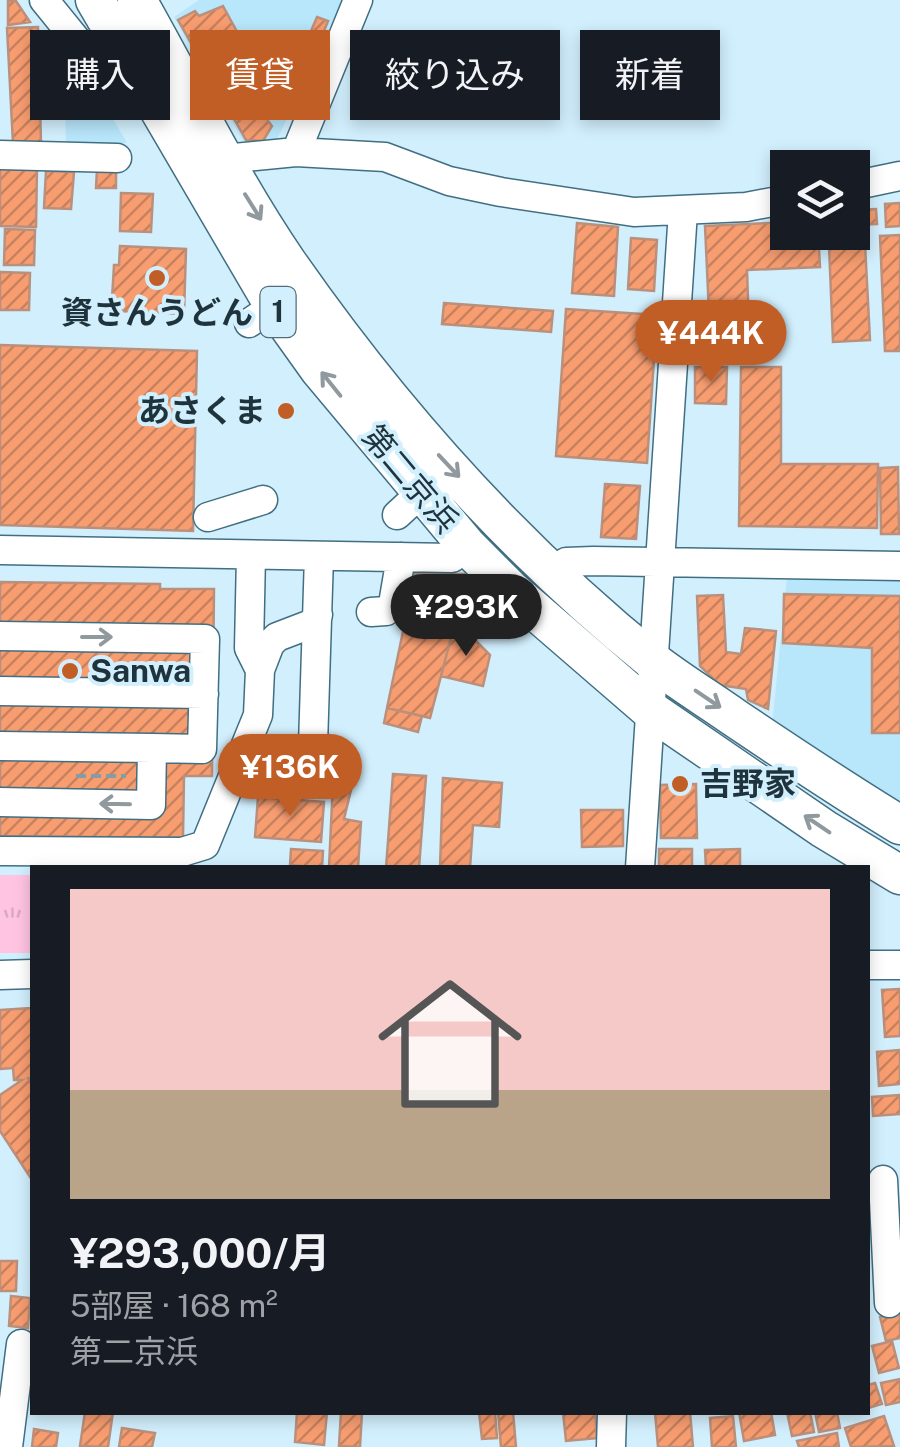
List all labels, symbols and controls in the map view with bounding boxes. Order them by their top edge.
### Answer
chip: 購入 [30,30,170,120]
chip: 賃貸 [190,30,330,120]
chip: 絞り込み [350,30,560,120]
chip: 新着 [580,30,720,120]
map controls [770,150,870,250]
button: layers [770,150,870,250]
one-way arrow [243,192,263,221]
marker: 資さんうどん [146,267,168,289]
road number: 1 [260,287,296,337]
place label: 資さんうどん [61,294,253,331]
pin: ¥444K [641,300,781,385]
text: ¥444K [657,314,765,351]
one-way arrow [320,371,342,397]
place label: あさくま [138,392,266,429]
marker: あさくま [275,400,297,422]
street label: 第二京浜 [355,418,466,540]
one-way arrow [437,453,460,478]
pin: ¥293K [396,574,536,659]
text: ¥293K [413,588,519,625]
one-way arrow [80,628,113,646]
place label: Sanwa [90,652,191,689]
marker: Sanwa [59,660,81,682]
one-way arrow [694,688,722,709]
pin: ¥136K [220,734,360,819]
text: ¥136K [240,748,340,785]
place label: 吉野家 [700,765,796,802]
marker: 吉野家 [669,773,691,795]
one-way arrow [100,795,132,814]
one-way arrow [804,814,832,835]
icon: home [360,954,540,1134]
text: ¥293,000/月 [70,1228,330,1277]
text: 5部屋 · 168 m² [70,1287,278,1324]
text: 第二京浜 [70,1333,198,1370]

